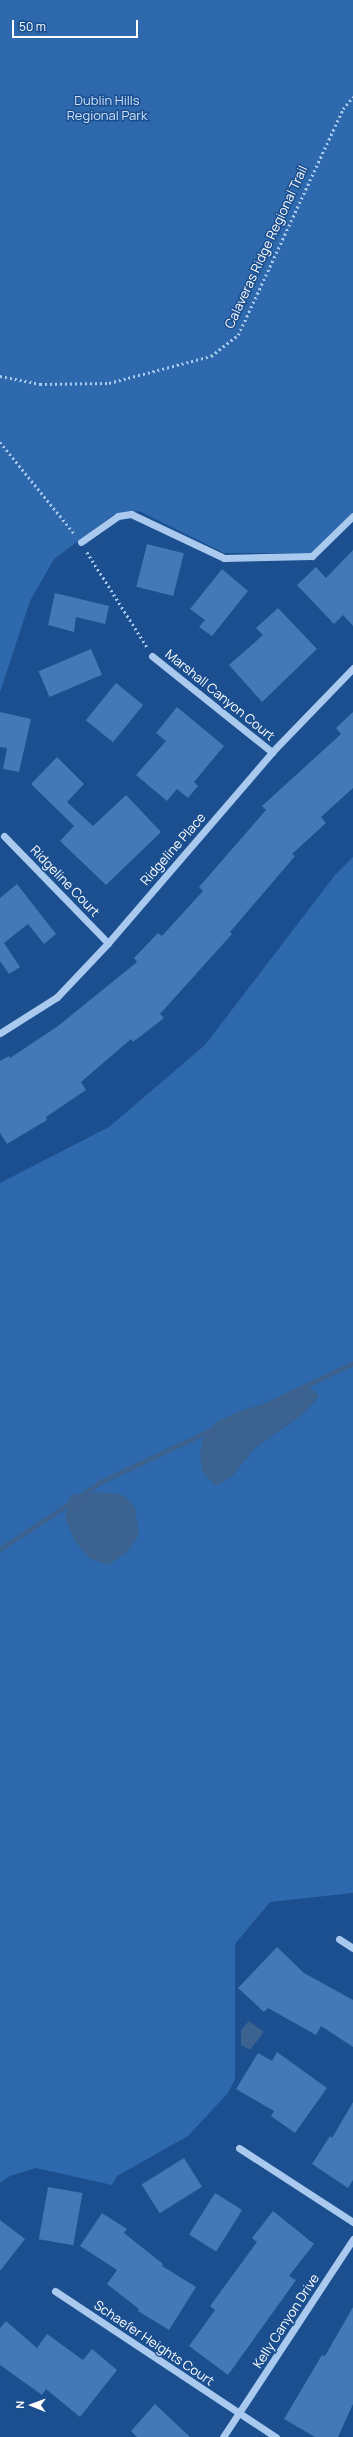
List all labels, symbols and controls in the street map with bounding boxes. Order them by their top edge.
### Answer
scale bar [14,12,140,38]
text: 50 m [19,18,46,35]
park label: Dublin Hills Regional Park [67,93,147,124]
street label: Calaveras Ridge Regional Trail [221,163,311,331]
street label: Marshall Canyon Court [162,646,278,744]
street label: Ridgeline Place [137,810,209,888]
street label: Ridgeline Court [27,842,103,920]
street label: Kelly Canyon Drive [250,2271,322,2371]
street label: Schaefer Heights Court [91,2297,217,2389]
north arrow [12,2385,52,2425]
text: N [12,2401,27,2409]

